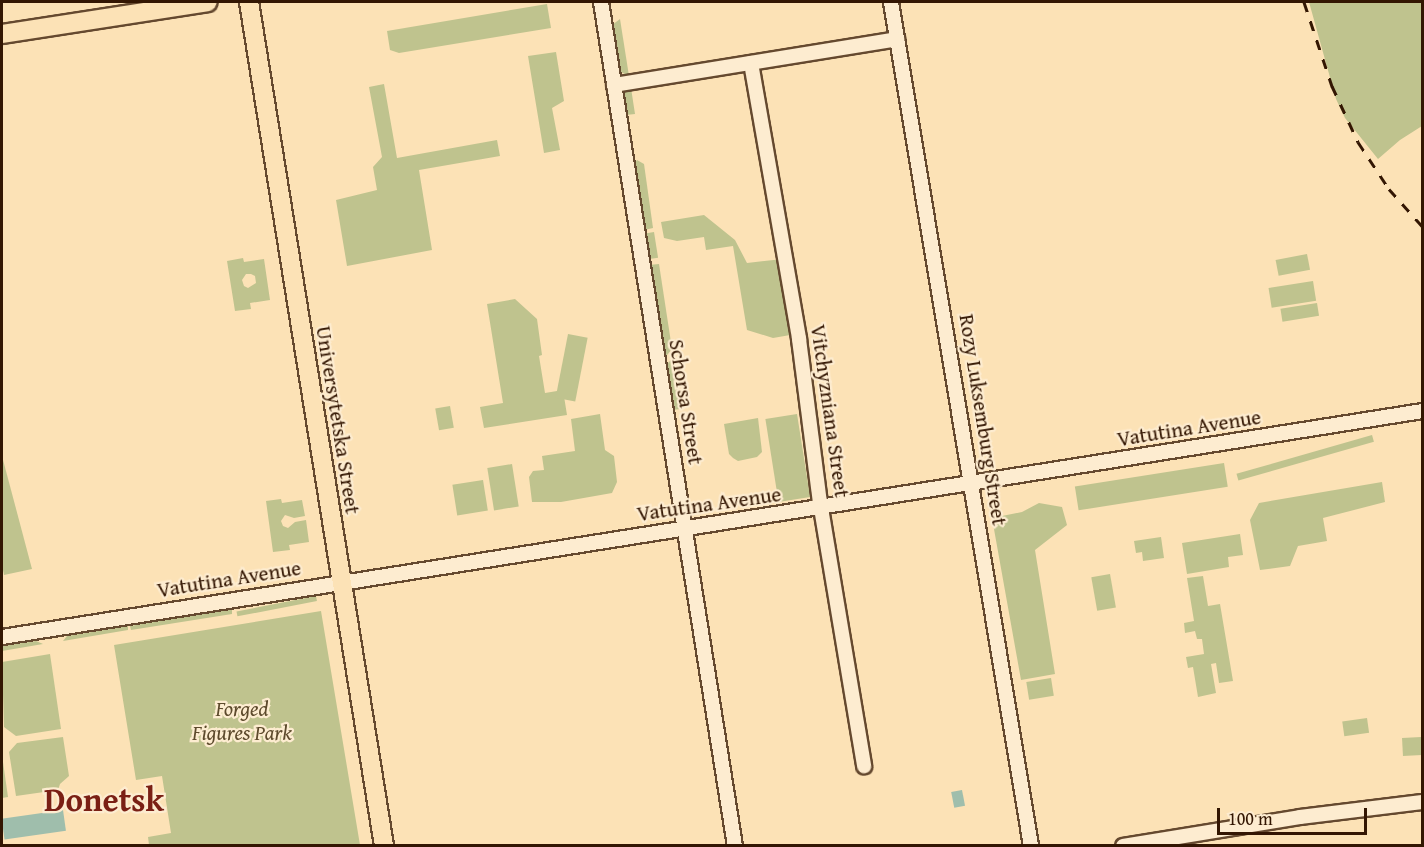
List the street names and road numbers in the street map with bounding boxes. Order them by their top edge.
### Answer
street label: Rozy Luksemburg Street [954,312,1012,528]
street label: Vitchyzniana Street [805,323,855,499]
street label: Universytetska Street [311,324,365,516]
street label: Schorsa Street [664,338,708,466]
street label: Vatutina Avenue [1115,404,1263,452]
street label: Vatutina Avenue [635,481,783,527]
street label: Vatutina Avenue [155,555,303,603]

